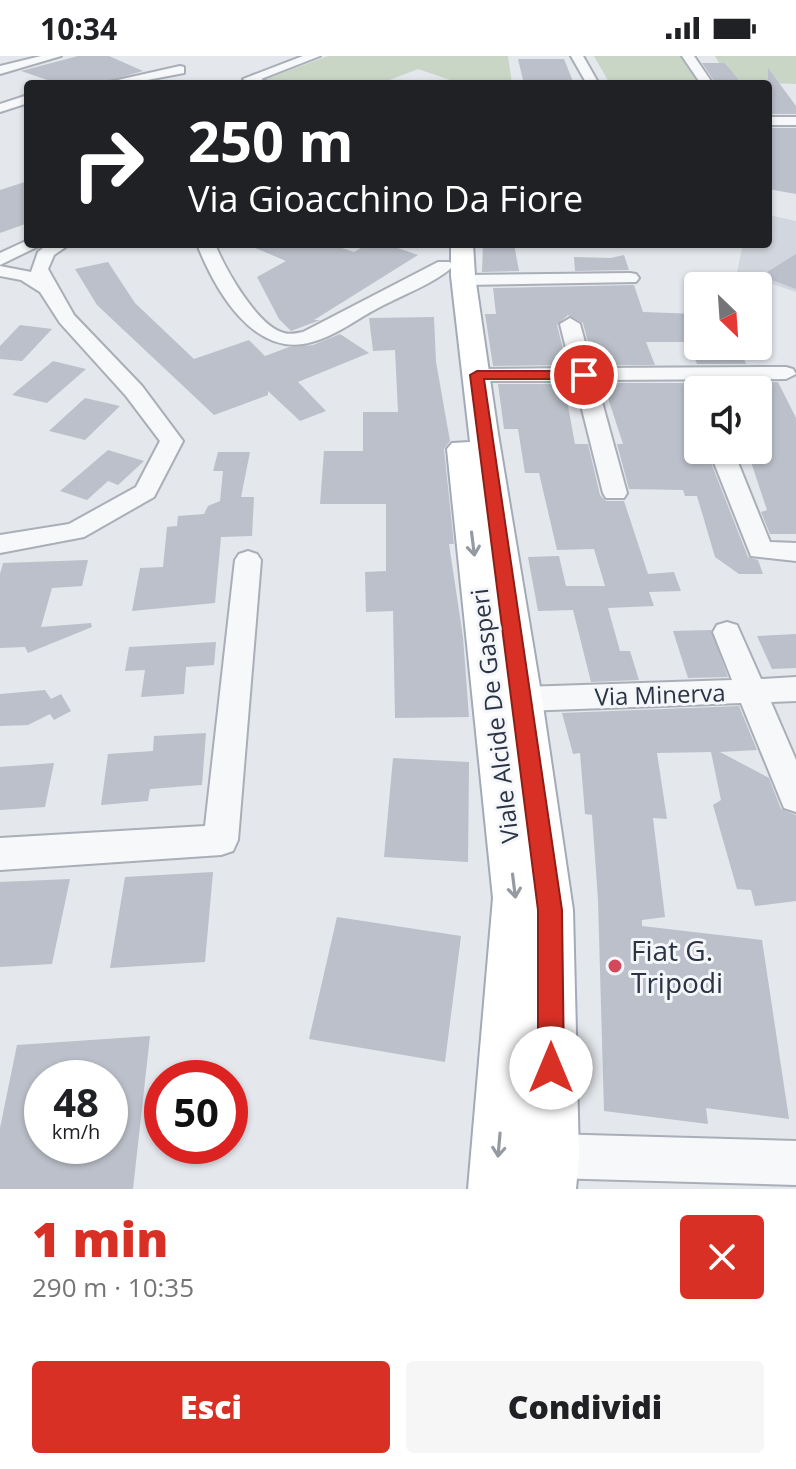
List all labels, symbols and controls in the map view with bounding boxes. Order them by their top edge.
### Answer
text: 10:34 [40,8,117,49]
text: 250 m [188,102,354,178]
icon: right [56,112,160,216]
text: Via Gioacchino Da Fiore [188,174,583,223]
north arrow [684,272,772,360]
map controls [684,272,772,464]
pin [550,341,618,409]
icon: arrive [562,353,606,397]
button: sound [684,376,772,464]
one-way arrow [466,530,481,557]
street label: Viale Alcide De Gasperi [462,587,526,845]
street label: Via Minerva [594,675,726,713]
one-way arrow [507,872,522,899]
place label: Fiat G. Tripodi [631,931,723,1001]
marker: Fiat G. Tripodi [606,957,624,975]
position arrow [509,1026,593,1110]
speed limit sign: 50 [144,1060,248,1164]
text: 48 [53,1074,99,1129]
text: km/h [52,1118,100,1145]
one-way arrow [491,1131,506,1158]
text: 1 min [32,1206,168,1271]
button: close [680,1215,764,1299]
text: 290 m · 10:35 [32,1269,194,1305]
button: Esci [32,1361,390,1453]
button: Condividi [406,1361,764,1453]

